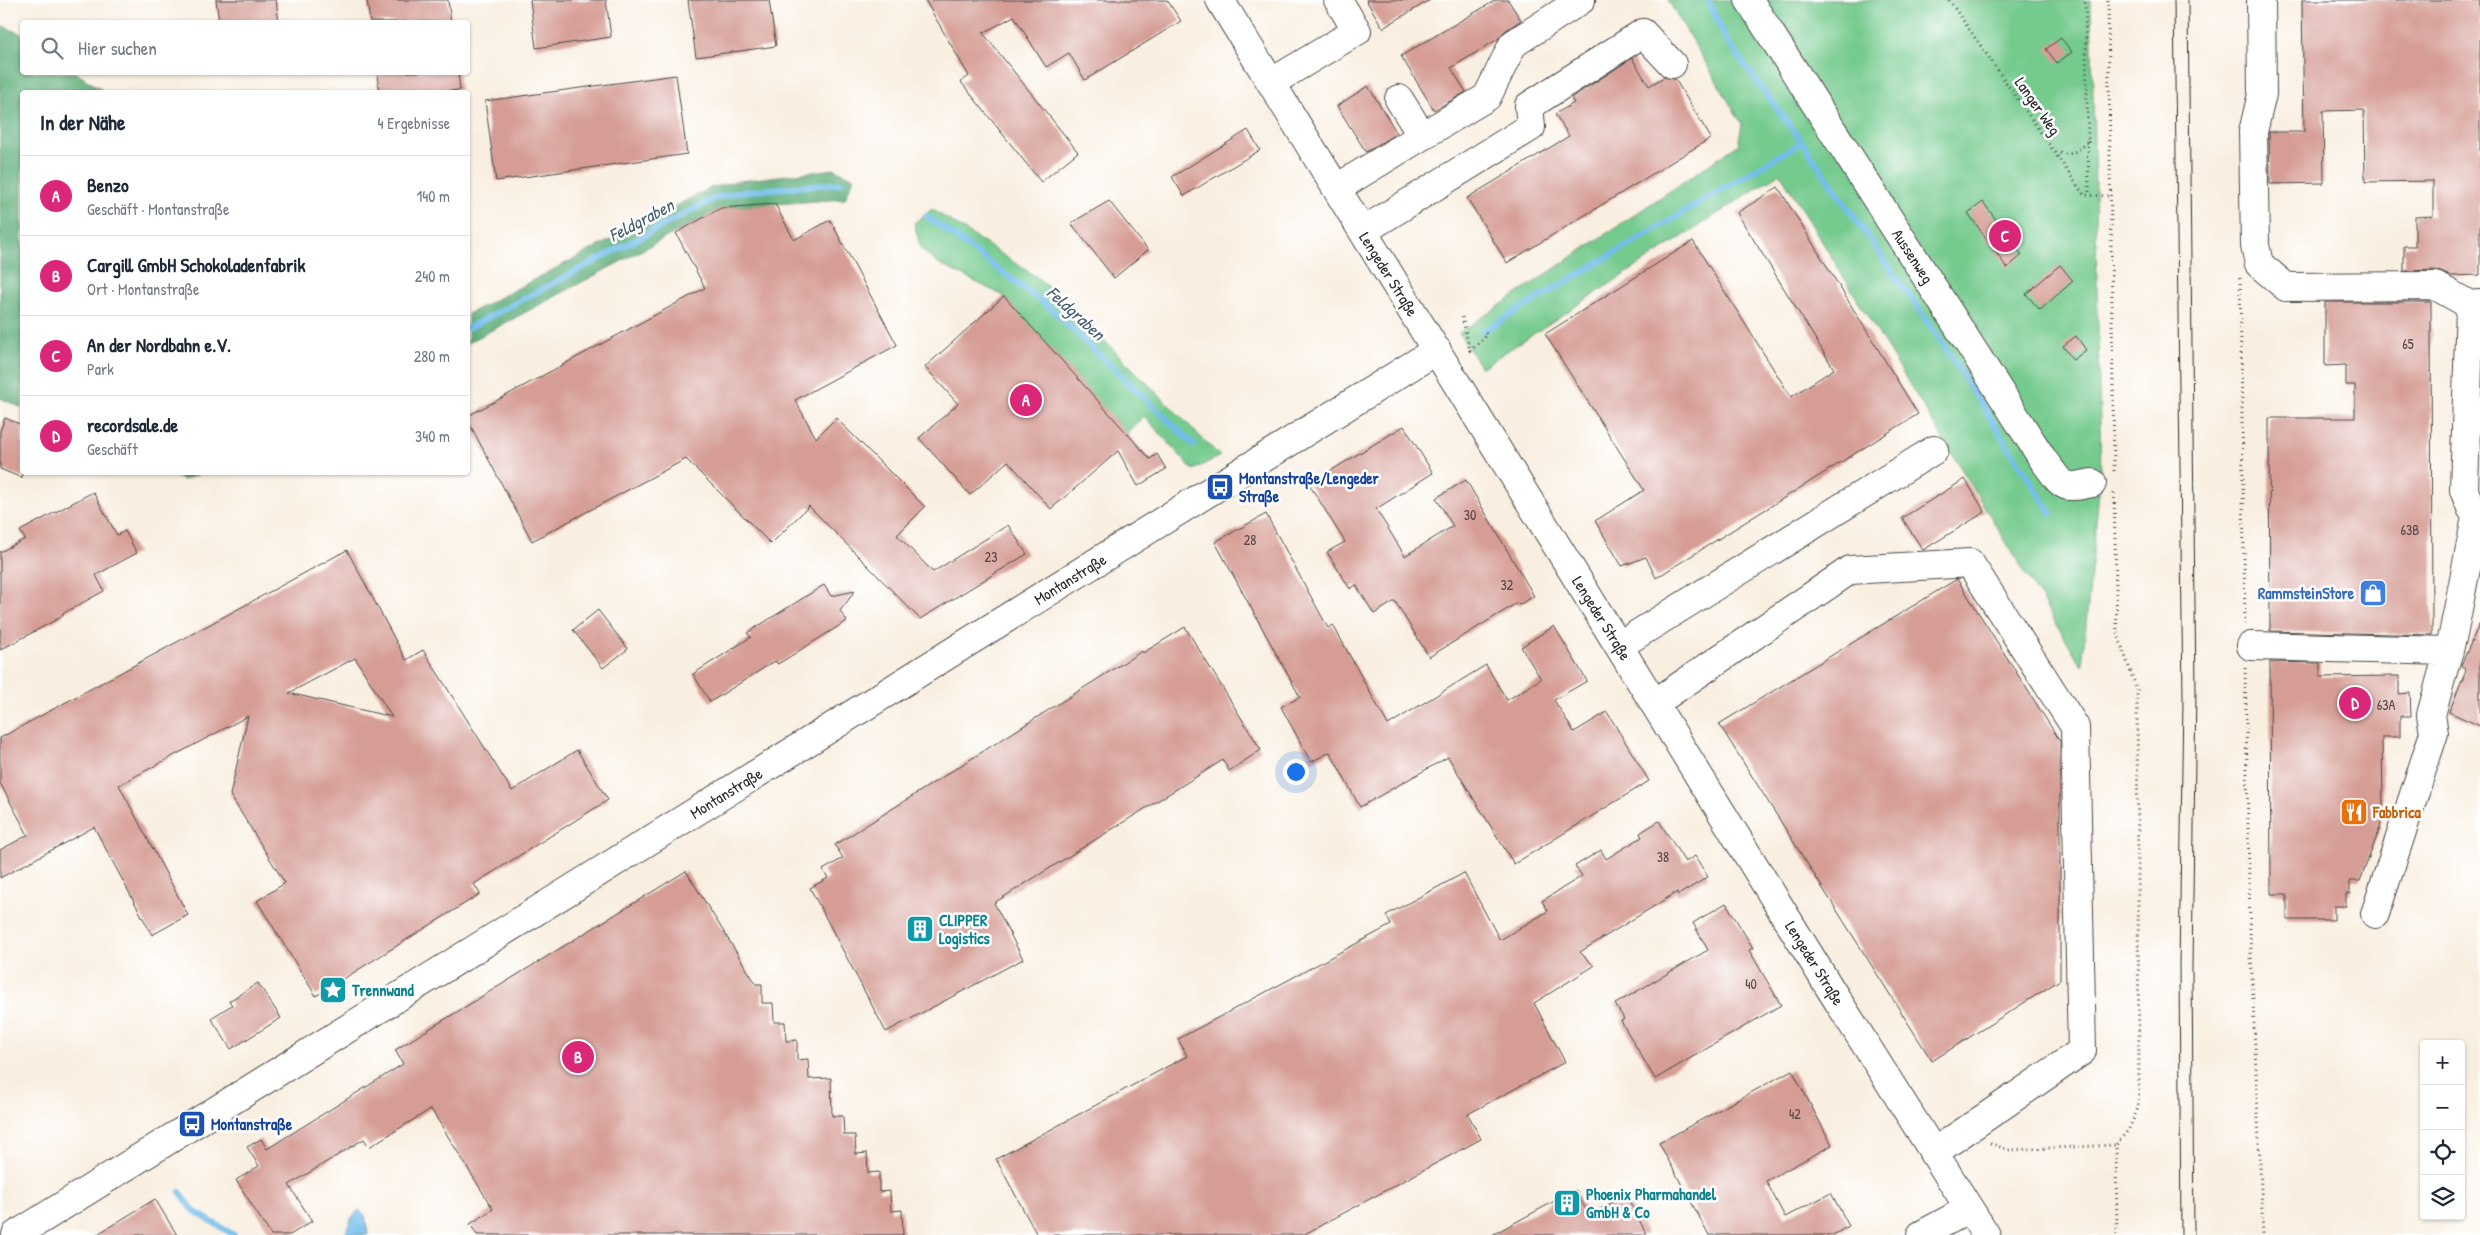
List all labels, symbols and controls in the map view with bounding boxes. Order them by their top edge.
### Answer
search box [20,20,470,75]
icon: search [38,34,66,62]
text: Hier suchen [78,35,157,61]
street label: Langer Weg [2010,73,2066,139]
text: In der Nähe [40,108,125,137]
text: 4 Ergebnisse [378,112,450,134]
text: Benzo [87,172,129,198]
text: A [52,185,60,207]
text: 140 m [416,185,450,207]
water label: Feldgraben [604,192,680,248]
text: Geschäft · Montanstraße [87,198,229,220]
pin: C [1989,217,2021,255]
street label: Aussenweg [1887,224,1939,288]
street label: Lengeder Straße [1354,228,1424,321]
text: Cargill GmbH Schokoladenfabrik [87,252,305,278]
text: B [52,265,60,287]
text: 240 m [415,265,450,287]
text: Ort · Montanstraße [87,278,199,300]
water label: Feldgraben [1041,280,1112,347]
text: An der Nordbahn e.V. [87,332,231,358]
house number: 65 [2402,334,2414,353]
text: C [52,345,60,367]
text: 280 m [414,345,450,367]
text: Park [87,358,114,380]
pin: A [1010,381,1042,419]
text: recordsale.de [87,412,178,438]
text: D [52,425,60,447]
text: 340 m [415,425,450,447]
text: Geschäft [87,438,138,460]
place label: Montanstraße/Lengeder Straße [1239,467,1380,508]
bus stop icon: Montanstraße/Lengeder Straße [1205,472,1235,502]
house number: 30 [1464,505,1476,524]
house number: 63B [2401,520,2419,539]
house number: 28 [1244,530,1256,549]
house number: 23 [985,547,997,566]
street label: Montanstraße [1030,548,1111,610]
street label: Lengeder Straße [1567,572,1637,665]
house number: 32 [1501,575,1514,594]
shop icon: RammsteinStore [2358,578,2388,608]
place label: RammsteinStore [2258,582,2355,604]
pin: D [2339,684,2371,722]
house number: 63A [2377,695,2396,714]
your location [1283,759,1309,785]
street label: Montanstraße [686,762,767,824]
restaurant icon: Fabbrica [2339,797,2369,827]
place label: Fabbrica [2372,801,2421,823]
house number: 38 [1657,847,1669,866]
place label: CLIPPER Logistics [939,909,991,950]
building icon: CLIPPER Logistics [905,914,935,944]
street label: Lengeder Straße [1780,917,1850,1010]
house number: 40 [1745,974,1757,993]
place icon: Trennwand [318,975,348,1005]
place label: Trennwand [351,979,414,1001]
pin: B [562,1038,594,1076]
map controls [2420,1040,2465,1220]
button: + [2420,1040,2465,1085]
button: − [2420,1085,2465,1130]
house number: 42 [1789,1104,1801,1123]
bus stop icon: Montanstraße [177,1109,207,1139]
place label: Montanstraße [211,1113,293,1136]
button: locate [2420,1130,2465,1175]
button: layers [2420,1175,2465,1220]
place label: Phoenix Pharmahandel GmbH & Co [1586,1183,1717,1223]
building icon: Phoenix Pharmahandel GmbH & Co [1552,1188,1582,1218]

